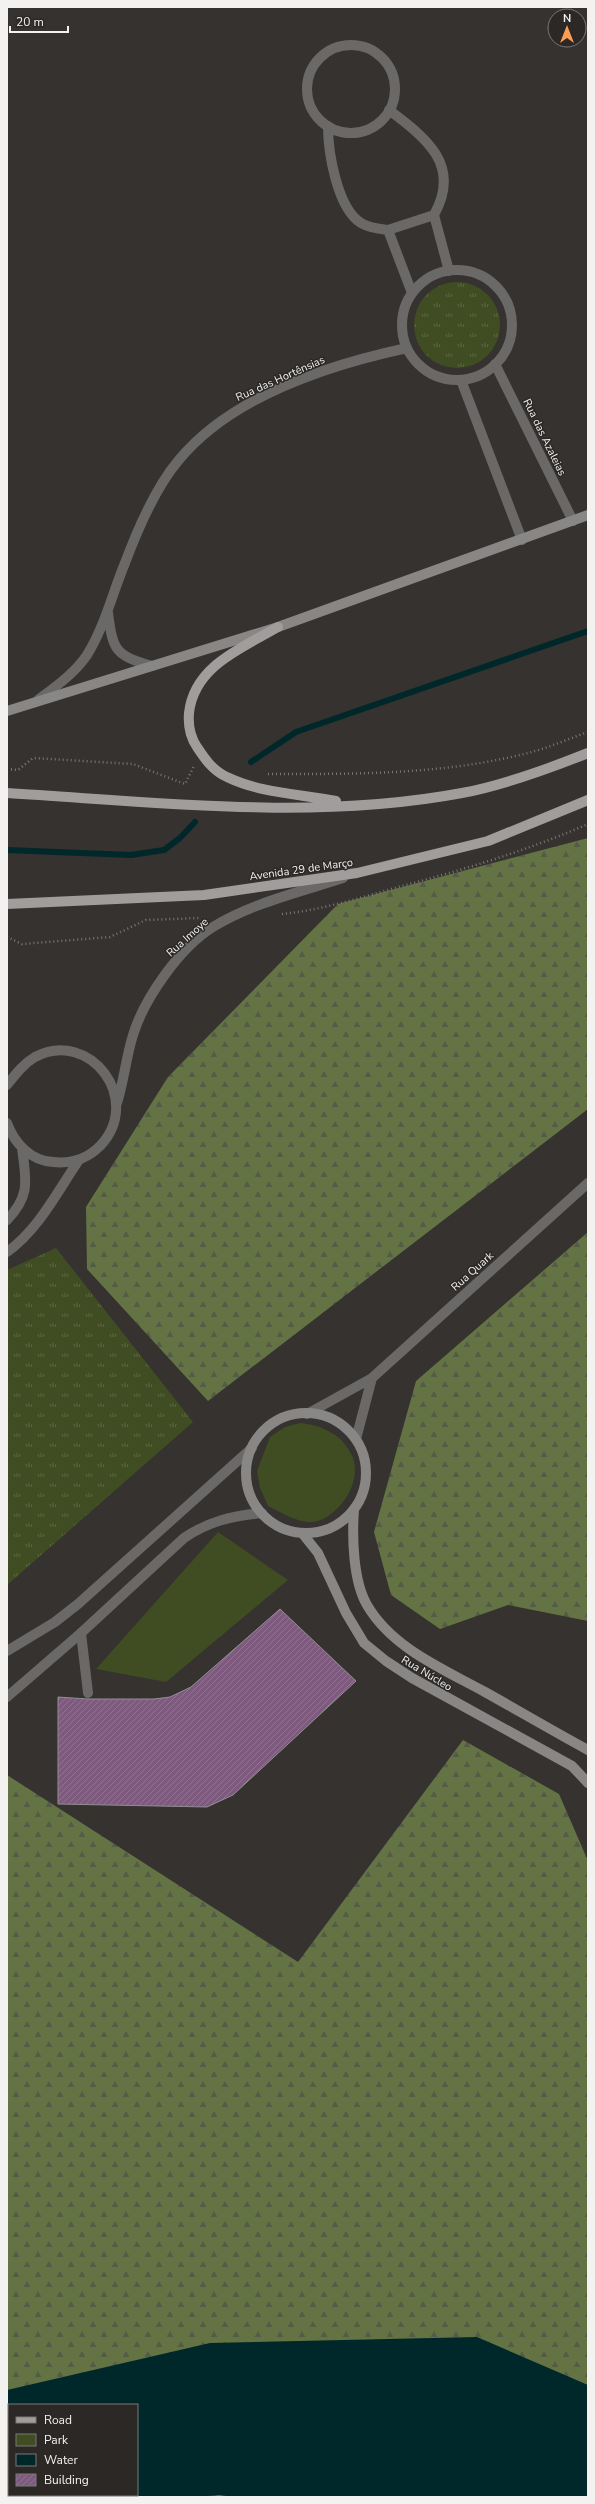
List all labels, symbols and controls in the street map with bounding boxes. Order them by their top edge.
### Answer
scale bar [10,8,68,34]
north arrow [547,8,587,48]
text: N [563,11,571,26]
text: 20 m [16,14,44,30]
street label: Rua das Hortênsias [233,352,327,405]
street label: Rua das Azaleias [519,396,570,478]
street label: Avenida 29 de Março [248,855,354,884]
street label: Rua Imoye [163,914,212,960]
street label: Rua Quark [448,1248,497,1294]
street label: Rua Núcleo [399,1652,455,1694]
legend [8,2404,138,2496]
text: Road [44,2412,72,2428]
text: Park [44,2432,69,2448]
text: Water [44,2452,78,2468]
text: Building [44,2472,89,2488]

